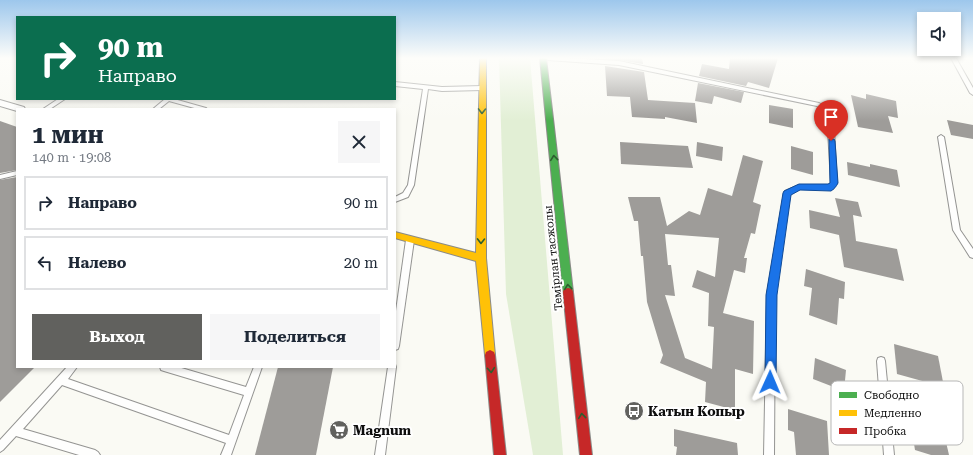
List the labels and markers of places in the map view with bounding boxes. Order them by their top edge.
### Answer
pin [814,100,848,141]
bus stop icon: Катын Копыр [623,400,645,422]
place label: Катын Копыр [648,404,745,419]
supermarket icon: Magnum [328,419,350,441]
place label: Magnum [353,423,412,438]

